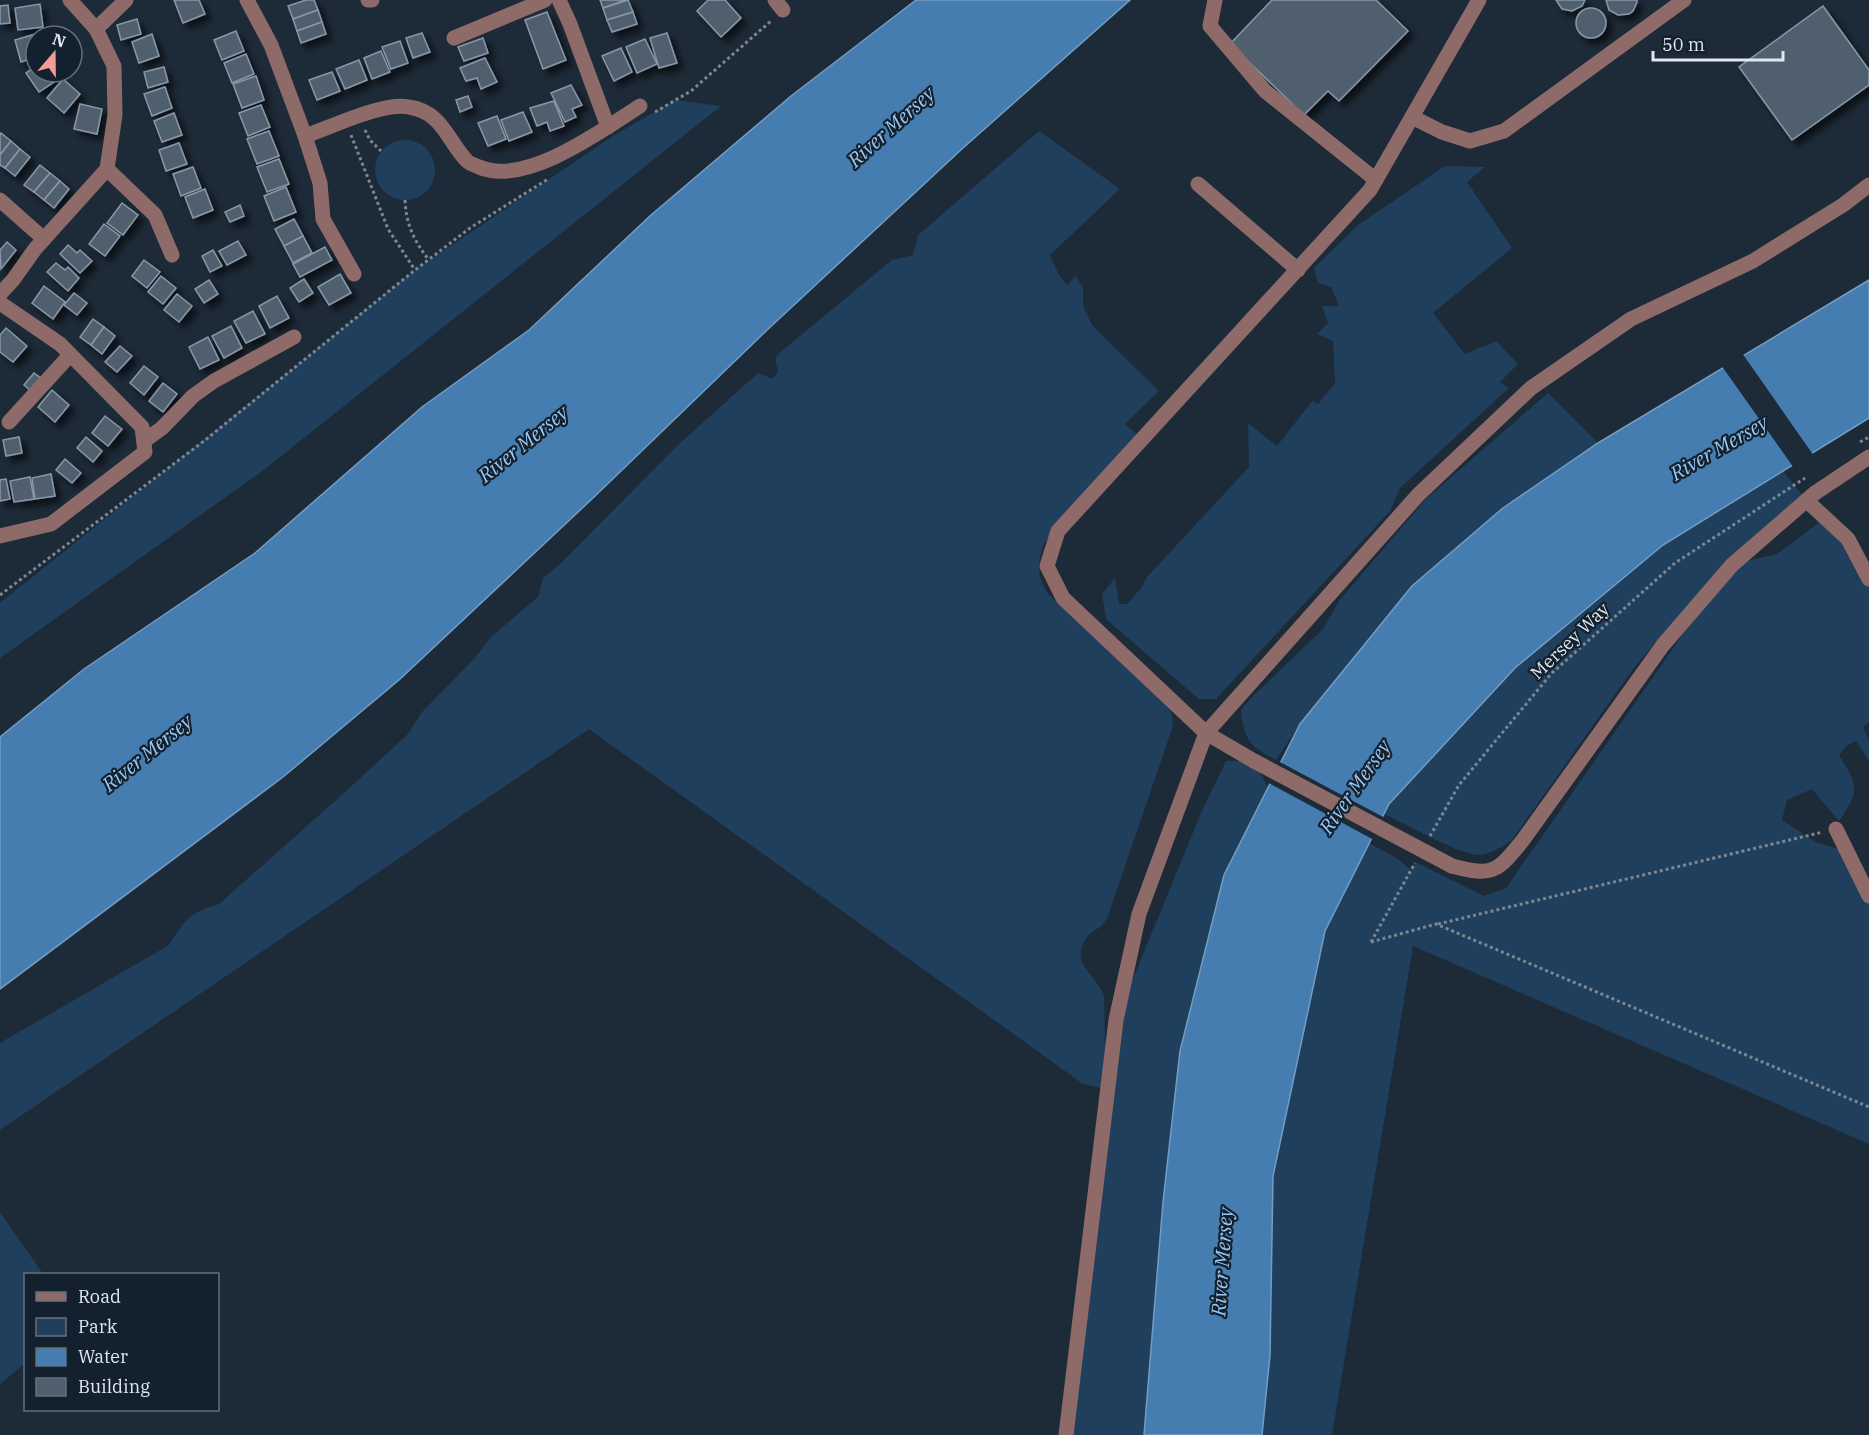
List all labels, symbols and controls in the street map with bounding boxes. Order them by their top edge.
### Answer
north arrow [24,24,84,84]
scale bar [1653,24,1784,62]
text: N [50,28,68,51]
text: 50 m [1662,33,1705,56]
water label: River Mersey [841,79,941,174]
water label: River Mersey [471,398,575,489]
water label: River Mersey [1664,408,1774,487]
street label: Mersey Way [1525,597,1614,684]
water label: River Mersey [95,707,199,798]
water label: River Mersey [1312,733,1398,840]
water label: River Mersey [1204,1205,1239,1318]
legend [24,1273,219,1411]
text: Road [78,1285,121,1308]
text: Park [78,1315,118,1338]
text: Water [78,1345,128,1368]
text: Building [78,1375,150,1398]

